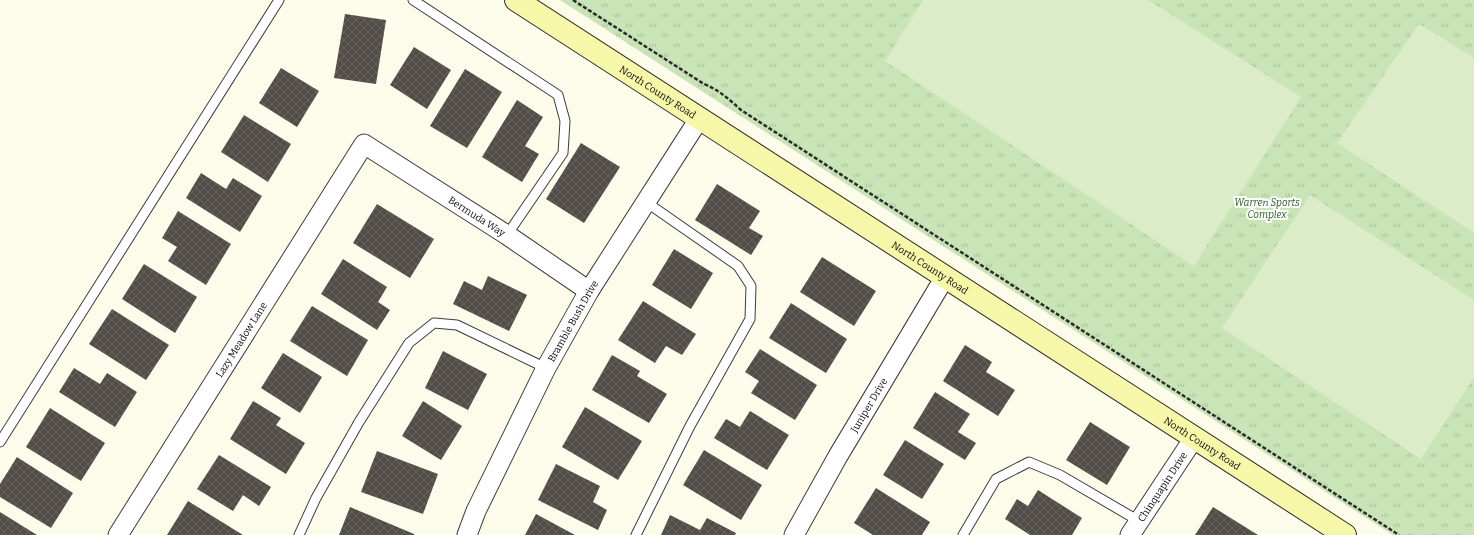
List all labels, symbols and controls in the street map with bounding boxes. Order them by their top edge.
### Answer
street label: North County Road [617,63,698,122]
street label: Bermuda Way [446,194,508,240]
park label: Warren Sports Complex [1234,197,1300,221]
street label: North County Road [889,239,970,297]
street label: Bramble Bush Drive [546,278,601,364]
street label: Lazy Meadow Lane [214,300,270,380]
street label: Juniper Drive [848,376,890,436]
street label: North County Road [1161,415,1242,473]
street label: Chinquapin Drive [1135,450,1190,524]

